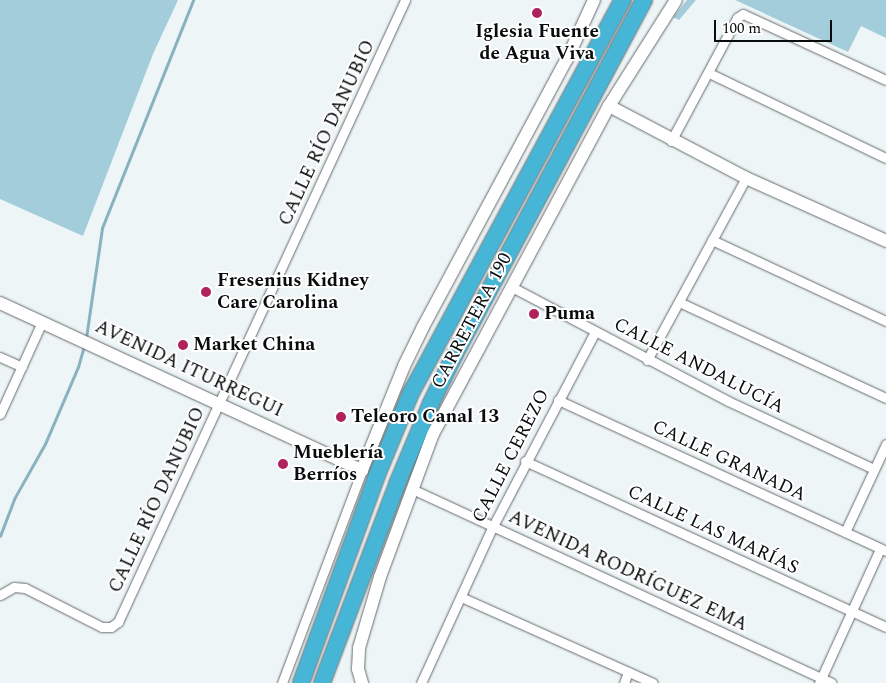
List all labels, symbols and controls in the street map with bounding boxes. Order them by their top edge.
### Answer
marker: Iglesia Fuente de Agua Viva [531,7,543,19]
scale bar [716,10,834,42]
text: 100 m [722,17,761,40]
place label: Iglesia Fuente de Agua Viva [475,21,599,65]
street label: CALLE RÍO DANUBIO [274,37,380,229]
street label: CARRETERA 190 [427,249,517,393]
place label: Fresenius Kidney Care Carolina [217,270,369,314]
marker: Fresenius Kidney Care Carolina [199,285,213,299]
place label: Puma [544,303,595,325]
marker: Puma [528,308,540,320]
street label: CALLE ANDALUCÍA [610,313,788,419]
street label: AVENIDA ITURREGUI [91,315,287,423]
place label: Market China [193,334,315,356]
marker: Market China [177,339,189,351]
street label: CALLE CEREZO [468,385,554,527]
street label: CALLE RÍO DANUBIO [104,404,210,596]
place label: Teleoro Canal 13 [351,406,499,428]
marker: Teleoro Canal 13 [335,411,347,423]
street label: CALLE GRANADA [648,415,810,507]
place label: Mueblería Berríos [293,442,383,486]
marker: Mueblería Berríos [277,458,289,470]
street label: CALLE LAS MARÍAS [624,480,802,580]
street label: AVENIDA RODRÍGUEZ EMA [505,505,751,637]

